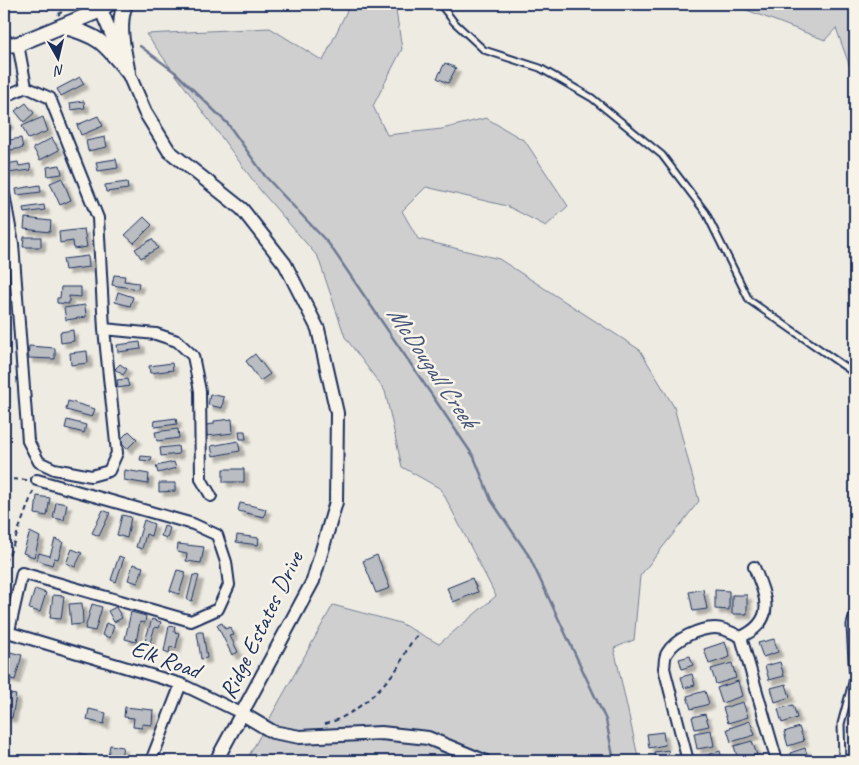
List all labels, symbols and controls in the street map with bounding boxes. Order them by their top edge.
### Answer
north arrow [32,32,82,82]
text: N [52,61,65,80]
water label: McDougall Creek [380,300,487,437]
street label: Ridge Estates Drive [212,544,311,704]
street label: Elk Road [127,633,208,687]

